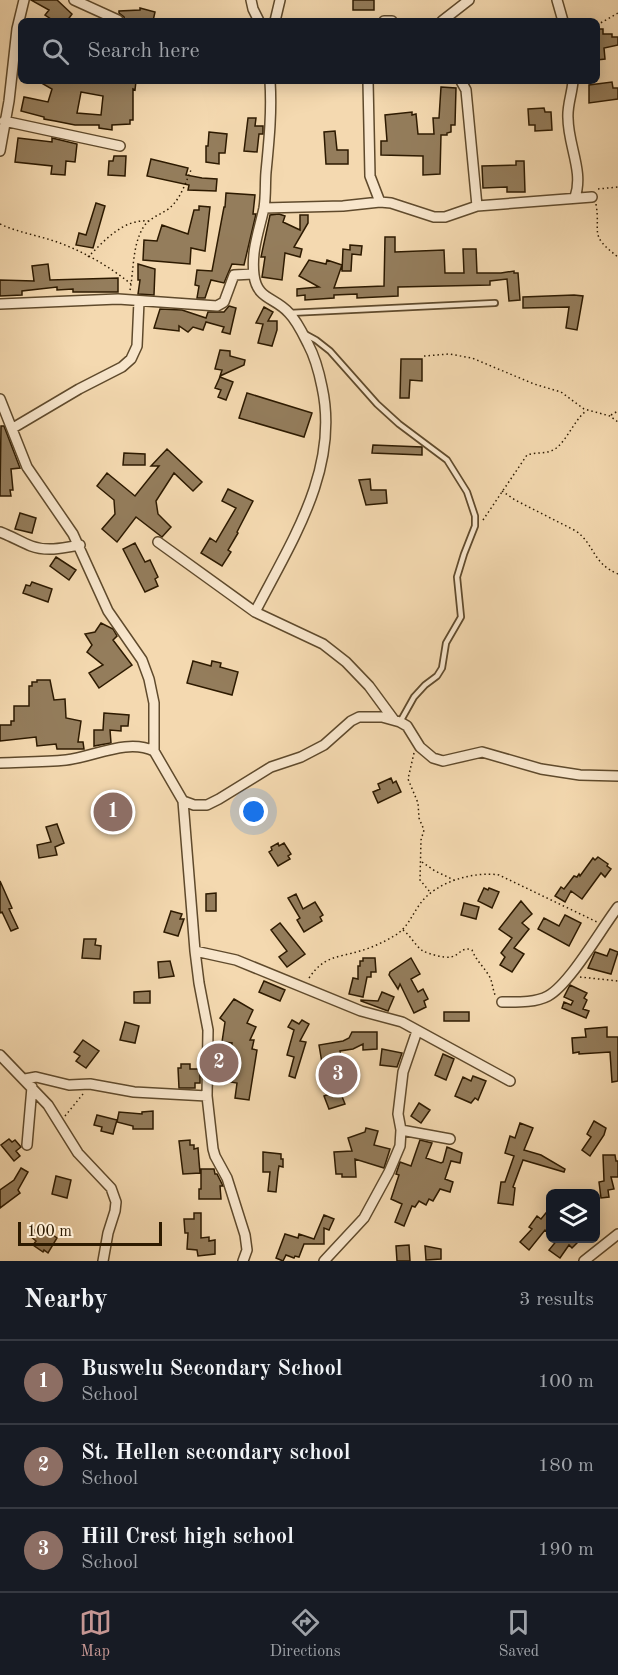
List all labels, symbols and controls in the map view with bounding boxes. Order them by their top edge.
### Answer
search box [18,18,600,84]
icon: search [39,35,72,68]
text: Search here [87,40,200,62]
pin: 1 [94,790,132,834]
your location [239,797,268,826]
pin: 2 [200,1040,238,1086]
pin: 3 [318,1052,358,1098]
map controls [546,1189,600,1243]
button: layers [546,1189,600,1243]
scale bar [18,1219,162,1246]
text: 100 m [27,1224,72,1240]
text: Nearby [24,1287,108,1313]
text: 3 results [519,1290,594,1310]
text: Buswelu Secondary School [81,1358,343,1380]
text: 1 [38,1372,49,1392]
text: 100 m [538,1372,594,1392]
text: School [81,1385,138,1405]
text: St. Hellen secondary school [81,1442,351,1464]
text: 2 [38,1456,49,1476]
text: 180 m [538,1456,594,1476]
text: School [81,1469,138,1489]
text: Hill Crest high school [81,1526,294,1548]
text: 3 [38,1540,49,1560]
text: 190 m [538,1540,594,1560]
text: School [81,1553,138,1573]
tab: Map [79,1606,112,1662]
tab: Directions [270,1606,341,1662]
tab: Saved [498,1606,539,1662]

